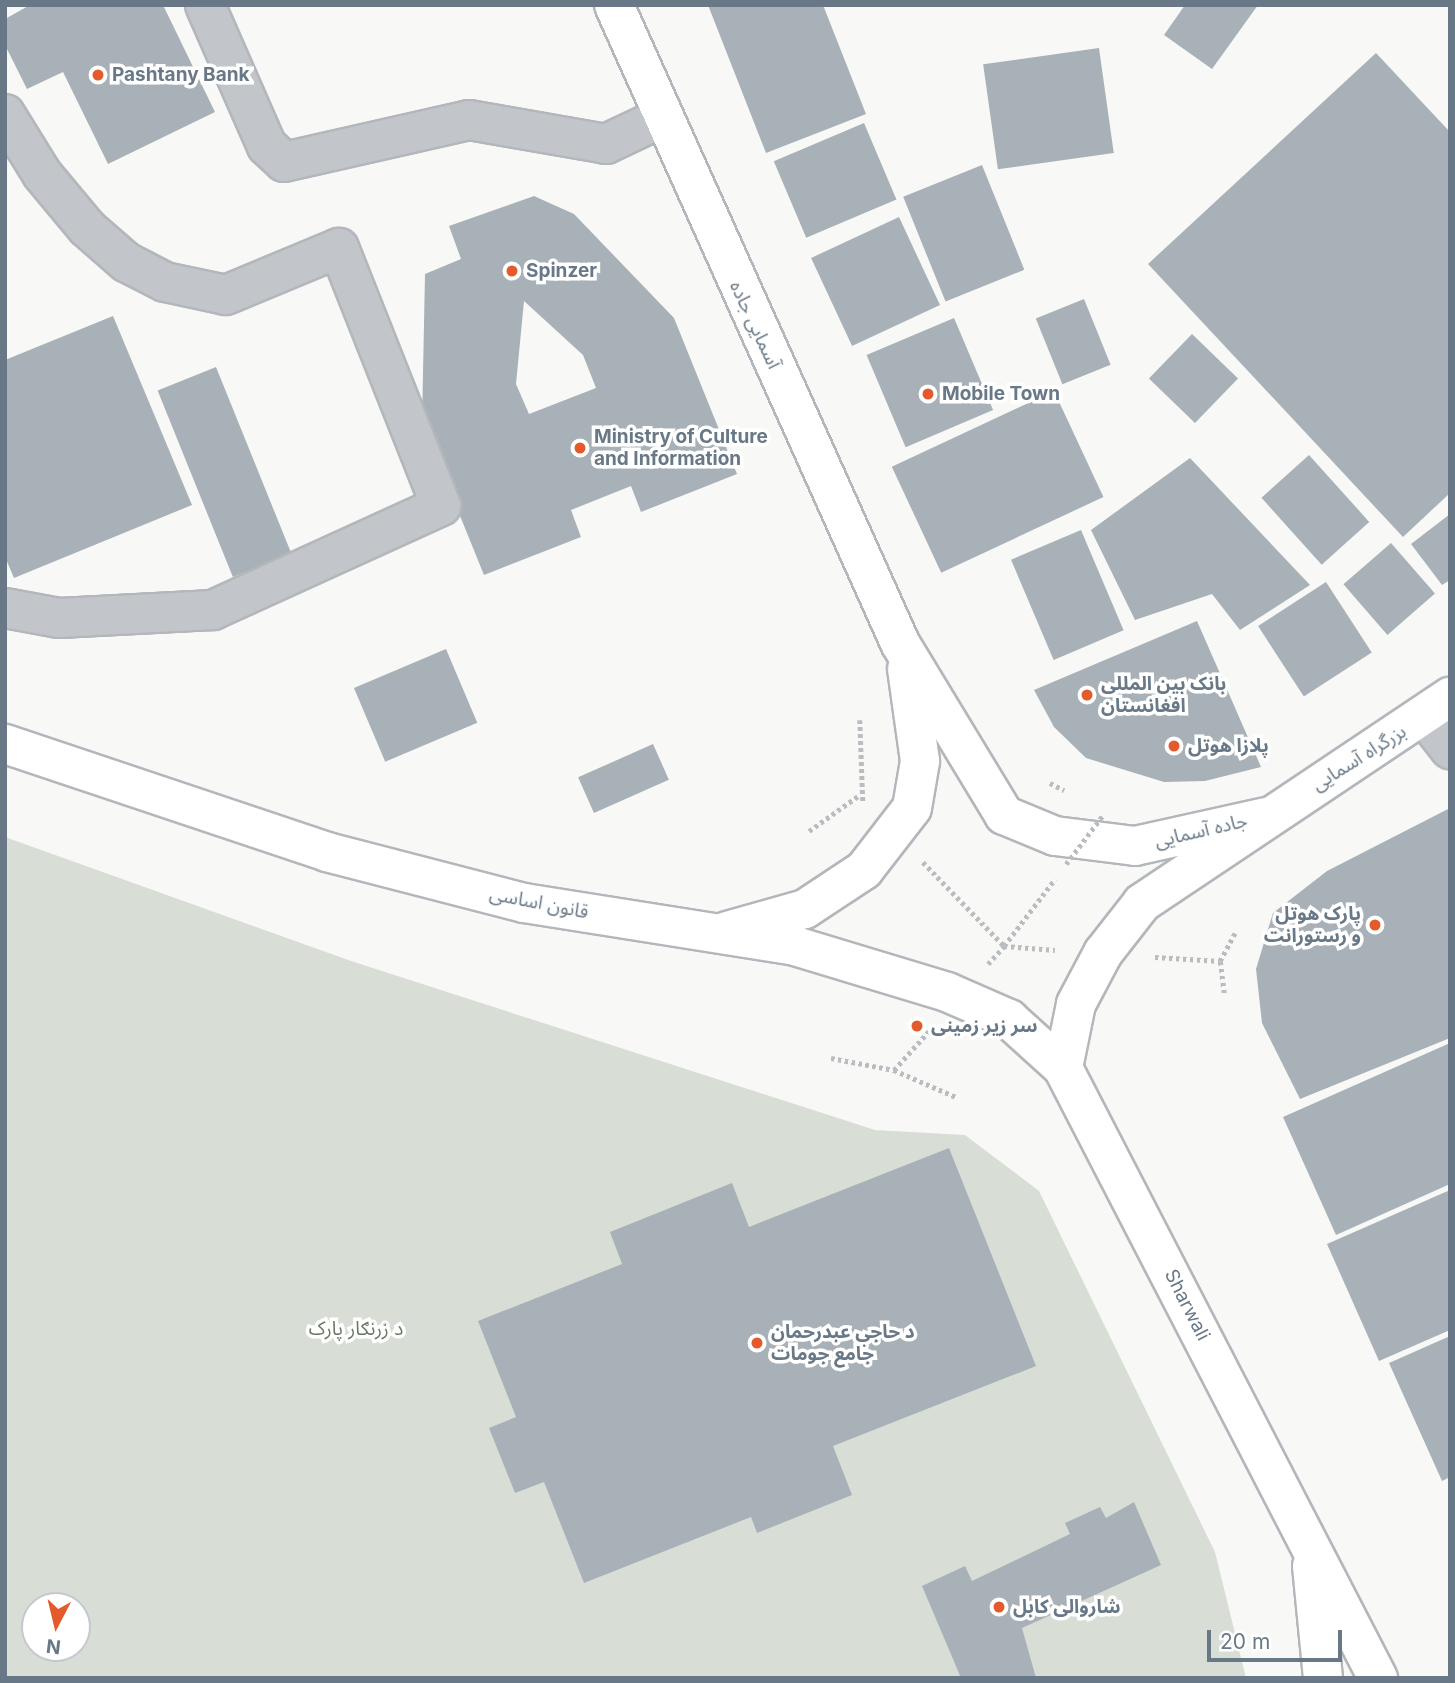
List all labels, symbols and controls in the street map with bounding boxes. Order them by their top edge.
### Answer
place label: Pashtany Bank [112,64,250,86]
marker: Pashtany Bank [90,67,106,83]
place label: Spinzer [526,260,597,282]
marker: Spinzer [504,263,520,279]
street label: آسمایی جاده [725,277,785,373]
place label: Mobile Town [942,383,1060,405]
marker: Mobile Town [920,386,936,402]
place label: Ministry of Culture and Information [594,426,768,470]
marker: Ministry of Culture and Information [572,440,588,456]
place label: بانک بین المللی افغانستان [1101,673,1226,717]
marker: بانک بین المللی افغانستان [1079,687,1095,703]
street label: بزرگراه آسمایی [1308,720,1410,796]
place label: پلازا هوتل [1188,735,1269,757]
marker: پلازا هوتل [1166,738,1182,754]
street label: جاده آسمایی [1152,809,1250,853]
street label: قانون اساسی [488,882,590,924]
place label: پارک هوتل و رستورانت [1264,903,1361,947]
marker: پارک هوتل و رستورانت [1367,917,1383,933]
place label: سر زیر زمینی [931,1015,1038,1037]
marker: سر زیر زمینی [909,1018,925,1034]
street label: Sharwali [1159,1266,1215,1344]
park label: د زرنګار پارک [309,1318,403,1340]
place label: د حاجي عبدرحمان جامع جومات [771,1321,915,1365]
marker: د حاجي عبدرحمان جامع جومات [749,1335,765,1351]
north arrow [21,1592,91,1662]
place label: شاروالی کابل [1013,1596,1121,1618]
marker: شاروالی کابل [991,1599,1007,1615]
scale bar [1210,1616,1345,1660]
text: 20 m [1220,1629,1270,1654]
text: N [45,1634,62,1659]

